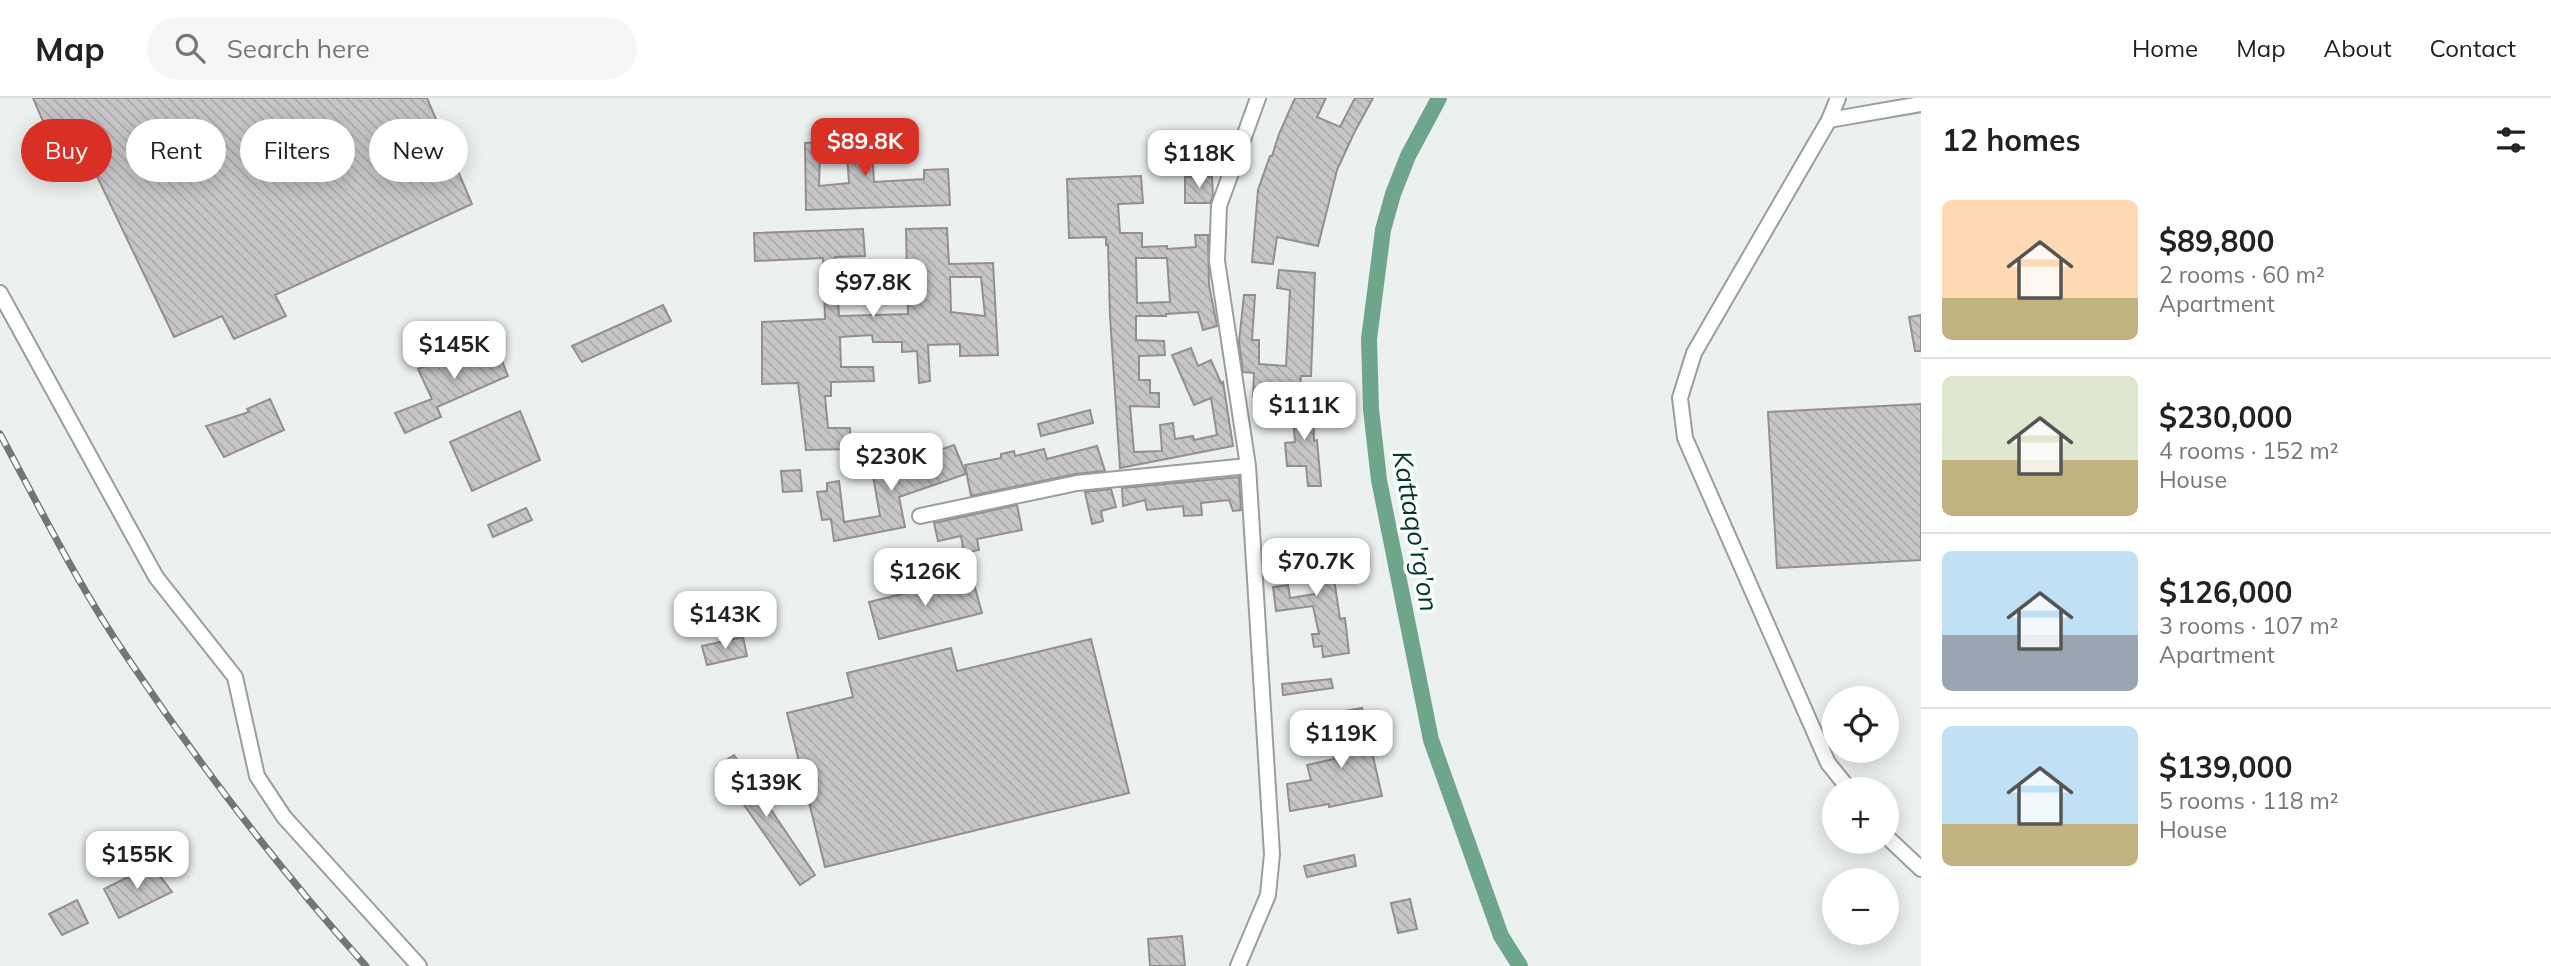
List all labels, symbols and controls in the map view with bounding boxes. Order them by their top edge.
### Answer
search box [147,17,637,80]
text: Map [35,28,105,69]
icon: search [171,29,209,67]
text: Search here [227,32,370,65]
text: Home [2132,33,2198,63]
text: Map [2236,33,2286,63]
text: About [2324,33,2392,63]
text: Contact [2430,33,2516,63]
pin: $89.8K [808,118,922,178]
chip: Buy [21,119,112,182]
chip: Rent [126,119,226,182]
chip: Filters [240,119,355,182]
chip: New [369,119,468,182]
text: 12 homes [1942,121,2081,159]
icon: filters [2492,121,2530,159]
text: $89.8K [827,126,903,155]
pin: $118K [1150,130,1248,190]
text: $118K [1164,138,1234,167]
text: $89,800 [2159,222,2274,260]
icon: home [1998,228,2082,312]
pin: $97.8K [816,260,930,319]
text: 2 rooms · 60 m² [2159,260,2325,289]
text: $97.8K [835,267,911,296]
text: Apartment [2159,289,2275,318]
pin: $145K [405,322,503,381]
text: $145K [419,329,489,358]
pin: $111K [1255,382,1353,442]
text: $111K [1269,390,1339,419]
text: $230,000 [2159,398,2292,436]
icon: home [1998,404,2082,488]
pin: $230K [842,434,940,493]
text: 4 rooms · 152 m² [2159,436,2339,465]
text: $230K [856,441,926,470]
water label: Kattaqo'rg'on [1386,448,1446,614]
text: House [2159,465,2227,494]
pin: $70.7K [1259,538,1373,598]
text: $70.7K [1278,546,1354,575]
pin: $126K [876,548,974,608]
text: $126K [890,556,960,585]
text: $126,000 [2159,573,2292,611]
icon: home [1998,579,2082,663]
pin: $143K [676,592,774,651]
text: $143K [690,599,760,628]
text: 3 rooms · 107 m² [2159,611,2339,640]
text: Apartment [2159,640,2275,669]
map controls [1822,686,1899,945]
button: locate [1822,686,1899,763]
pin: $119K [1292,710,1390,770]
text: $119K [1306,718,1376,747]
text: $139,000 [2159,748,2292,786]
icon: home [1998,754,2082,838]
pin: $139K [717,760,815,819]
text: $139K [731,767,801,796]
button: + [1822,777,1899,854]
text: 5 rooms · 118 m² [2159,786,2339,815]
text: House [2159,815,2227,844]
pin: $155K [88,832,186,891]
text: $155K [102,839,172,868]
button: − [1822,868,1899,945]

